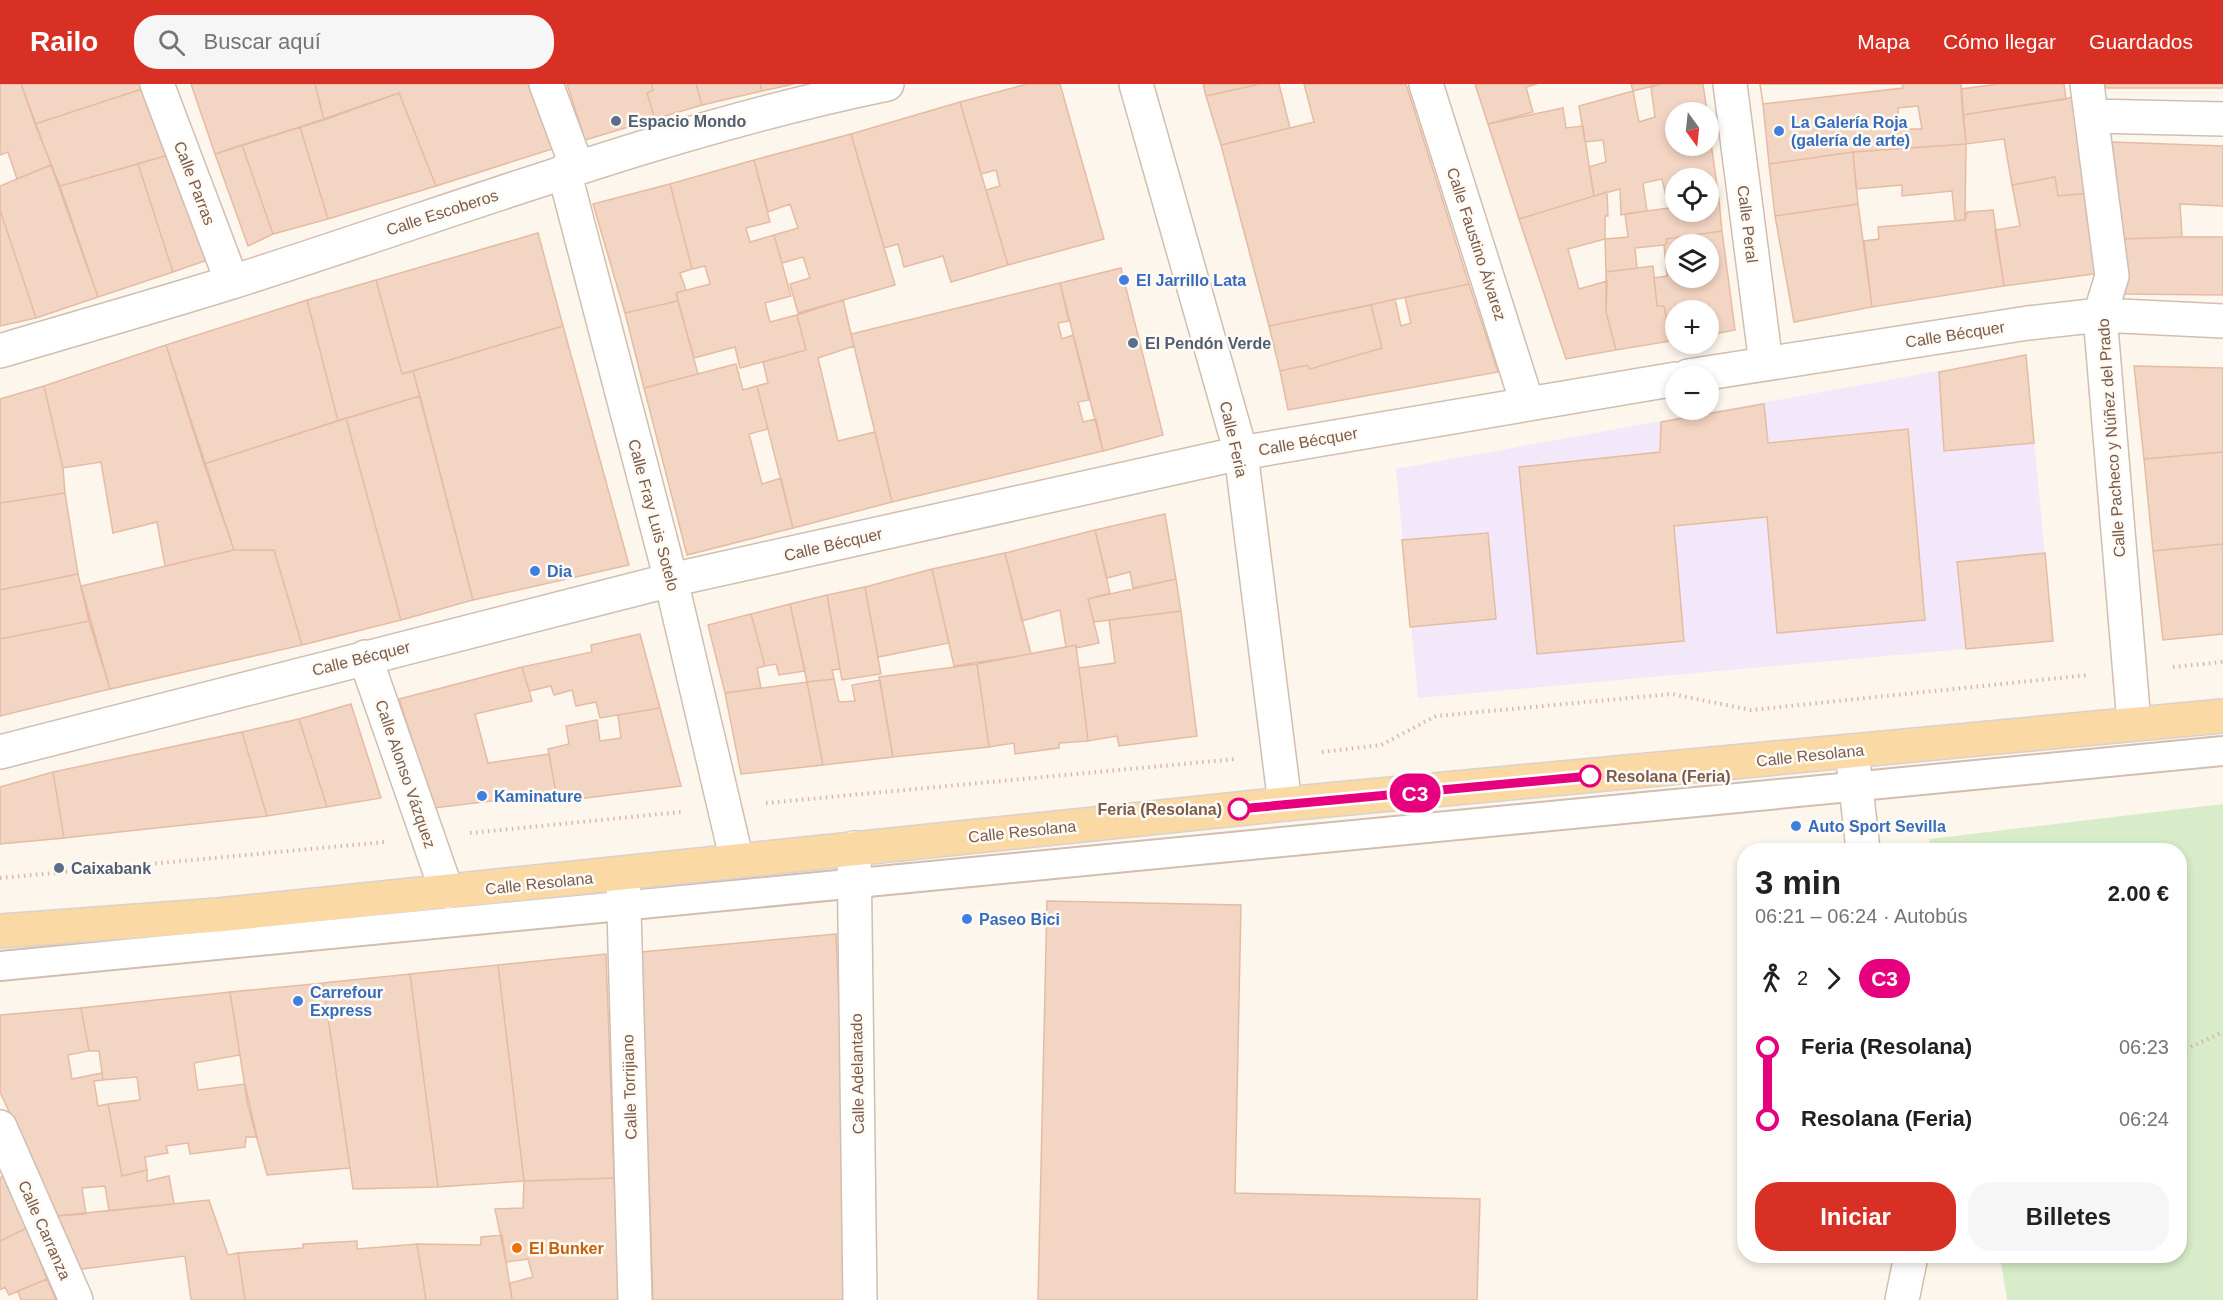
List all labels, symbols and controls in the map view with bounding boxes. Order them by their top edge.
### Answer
search box [134,15,554,69]
text: Railo [30,26,98,57]
icon: search [155,26,188,59]
text: Buscar aquí [203,29,321,54]
text: Mapa [1857,30,1910,53]
text: Cómo llegar [1943,30,2056,53]
text: Guardados [2089,30,2193,53]
north arrow [1665,102,1719,156]
map controls [1665,102,1719,420]
place label: Espacio Mondo [628,113,746,130]
marker: Espacio Mondo [609,114,623,128]
place label: La Galería Roja (galería de arte) [1791,114,1910,149]
marker: La Galería Roja (galería de arte) [1772,124,1786,138]
street label: Calle Parras [171,139,218,227]
street label: Calle Faustino Álvarez [1444,165,1510,323]
button: locate [1665,168,1719,222]
street label: Calle Peral [1734,184,1761,264]
street label: Calle Escoberos [384,186,500,239]
button: layers [1665,234,1719,288]
place label: El Jarrillo Lata [1136,272,1246,289]
marker: El Jarrillo Lata [1117,273,1131,287]
button: + [1665,300,1719,354]
street label: Calle Bécquer [1904,318,2007,351]
street label: Calle Pacheco y Núñez del Prado [2095,318,2128,558]
place label: El Pendón Verde [1145,335,1271,352]
marker: El Pendón Verde [1126,336,1140,350]
button: − [1665,366,1719,420]
street label: Calle Feria [1217,400,1251,479]
street label: Calle Bécquer [1257,424,1360,459]
street label: Calle Fray Luis Sotelo [625,437,682,593]
street label: Calle Bécquer [782,525,885,564]
place label: Dia [547,563,572,580]
marker: Dia [528,564,542,578]
street label: Calle Bécquer [310,638,413,679]
street label: Calle Alonso Vázquez [372,698,439,851]
street label: Calle Resolana [1755,741,1865,770]
marker: Resolana (Feria) [1579,765,1601,787]
place label: Resolana (Feria) [1606,768,1730,785]
line badge: C3 [1388,774,1442,812]
text: C3 [1402,782,1428,805]
place label: Kaminature [494,788,582,805]
marker: Kaminature [475,789,489,803]
marker: Feria (Resolana) [1228,798,1250,820]
place label: Feria (Resolana) [1098,801,1222,818]
street label: Calle Resolana [967,817,1077,846]
place label: Auto Sport Sevilla [1808,818,1946,835]
marker: Auto Sport Sevilla [1789,819,1803,833]
place label: Caixabank [71,860,151,877]
marker: Caixabank [52,861,66,875]
text: 3 min [1755,864,1841,901]
street label: Calle Resolana [484,869,594,898]
text: 2.00 € [2108,881,2169,906]
text: 06:21 – 06:24 · Autobús [1755,905,1967,927]
place label: Paseo Bici [979,911,1060,928]
marker: Paseo Bici [960,912,974,926]
icon: walk [1755,962,1788,995]
icon: forward [1817,962,1850,995]
text: 2 [1797,967,1808,989]
text: C3 [1871,967,1898,990]
place label: Carrefour Express [310,984,383,1019]
marker: Carrefour Express [291,994,305,1008]
street label: Calle Adelantado [848,1013,867,1135]
street label: Calle Torrijiano [619,1034,640,1140]
text: Feria (Resolana) [1801,1034,1972,1059]
text: 06:23 [2119,1036,2169,1058]
text: Resolana (Feria) [1801,1106,1972,1131]
text: 06:24 [2119,1108,2169,1130]
street label: Calle Carranza [15,1178,74,1282]
button: Iniciar [1755,1182,1956,1251]
button: Billetes [1968,1182,2169,1251]
place label: El Bunker [529,1240,604,1257]
marker: El Bunker [510,1241,524,1255]

